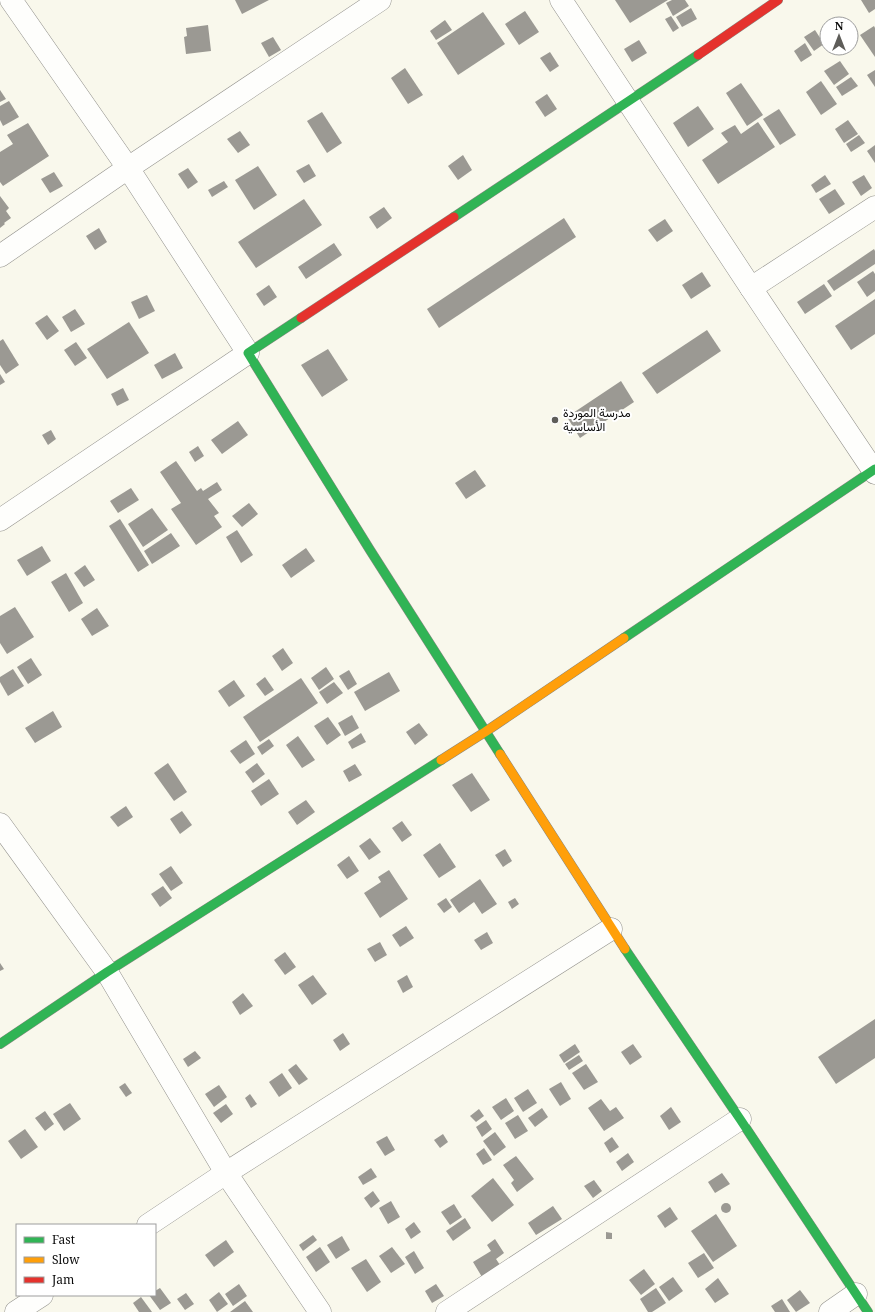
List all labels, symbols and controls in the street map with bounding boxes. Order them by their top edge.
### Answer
north arrow [819,16,859,56]
text: N [835,18,844,33]
place label: مدرسة الموردة الأساسية [563,404,631,435]
marker: مدرسة الموردة الأساسية [550,415,560,425]
legend [16,1224,156,1296]
text: Fast [52,1231,75,1248]
text: Slow [52,1251,80,1268]
text: Jam [51,1271,74,1288]

